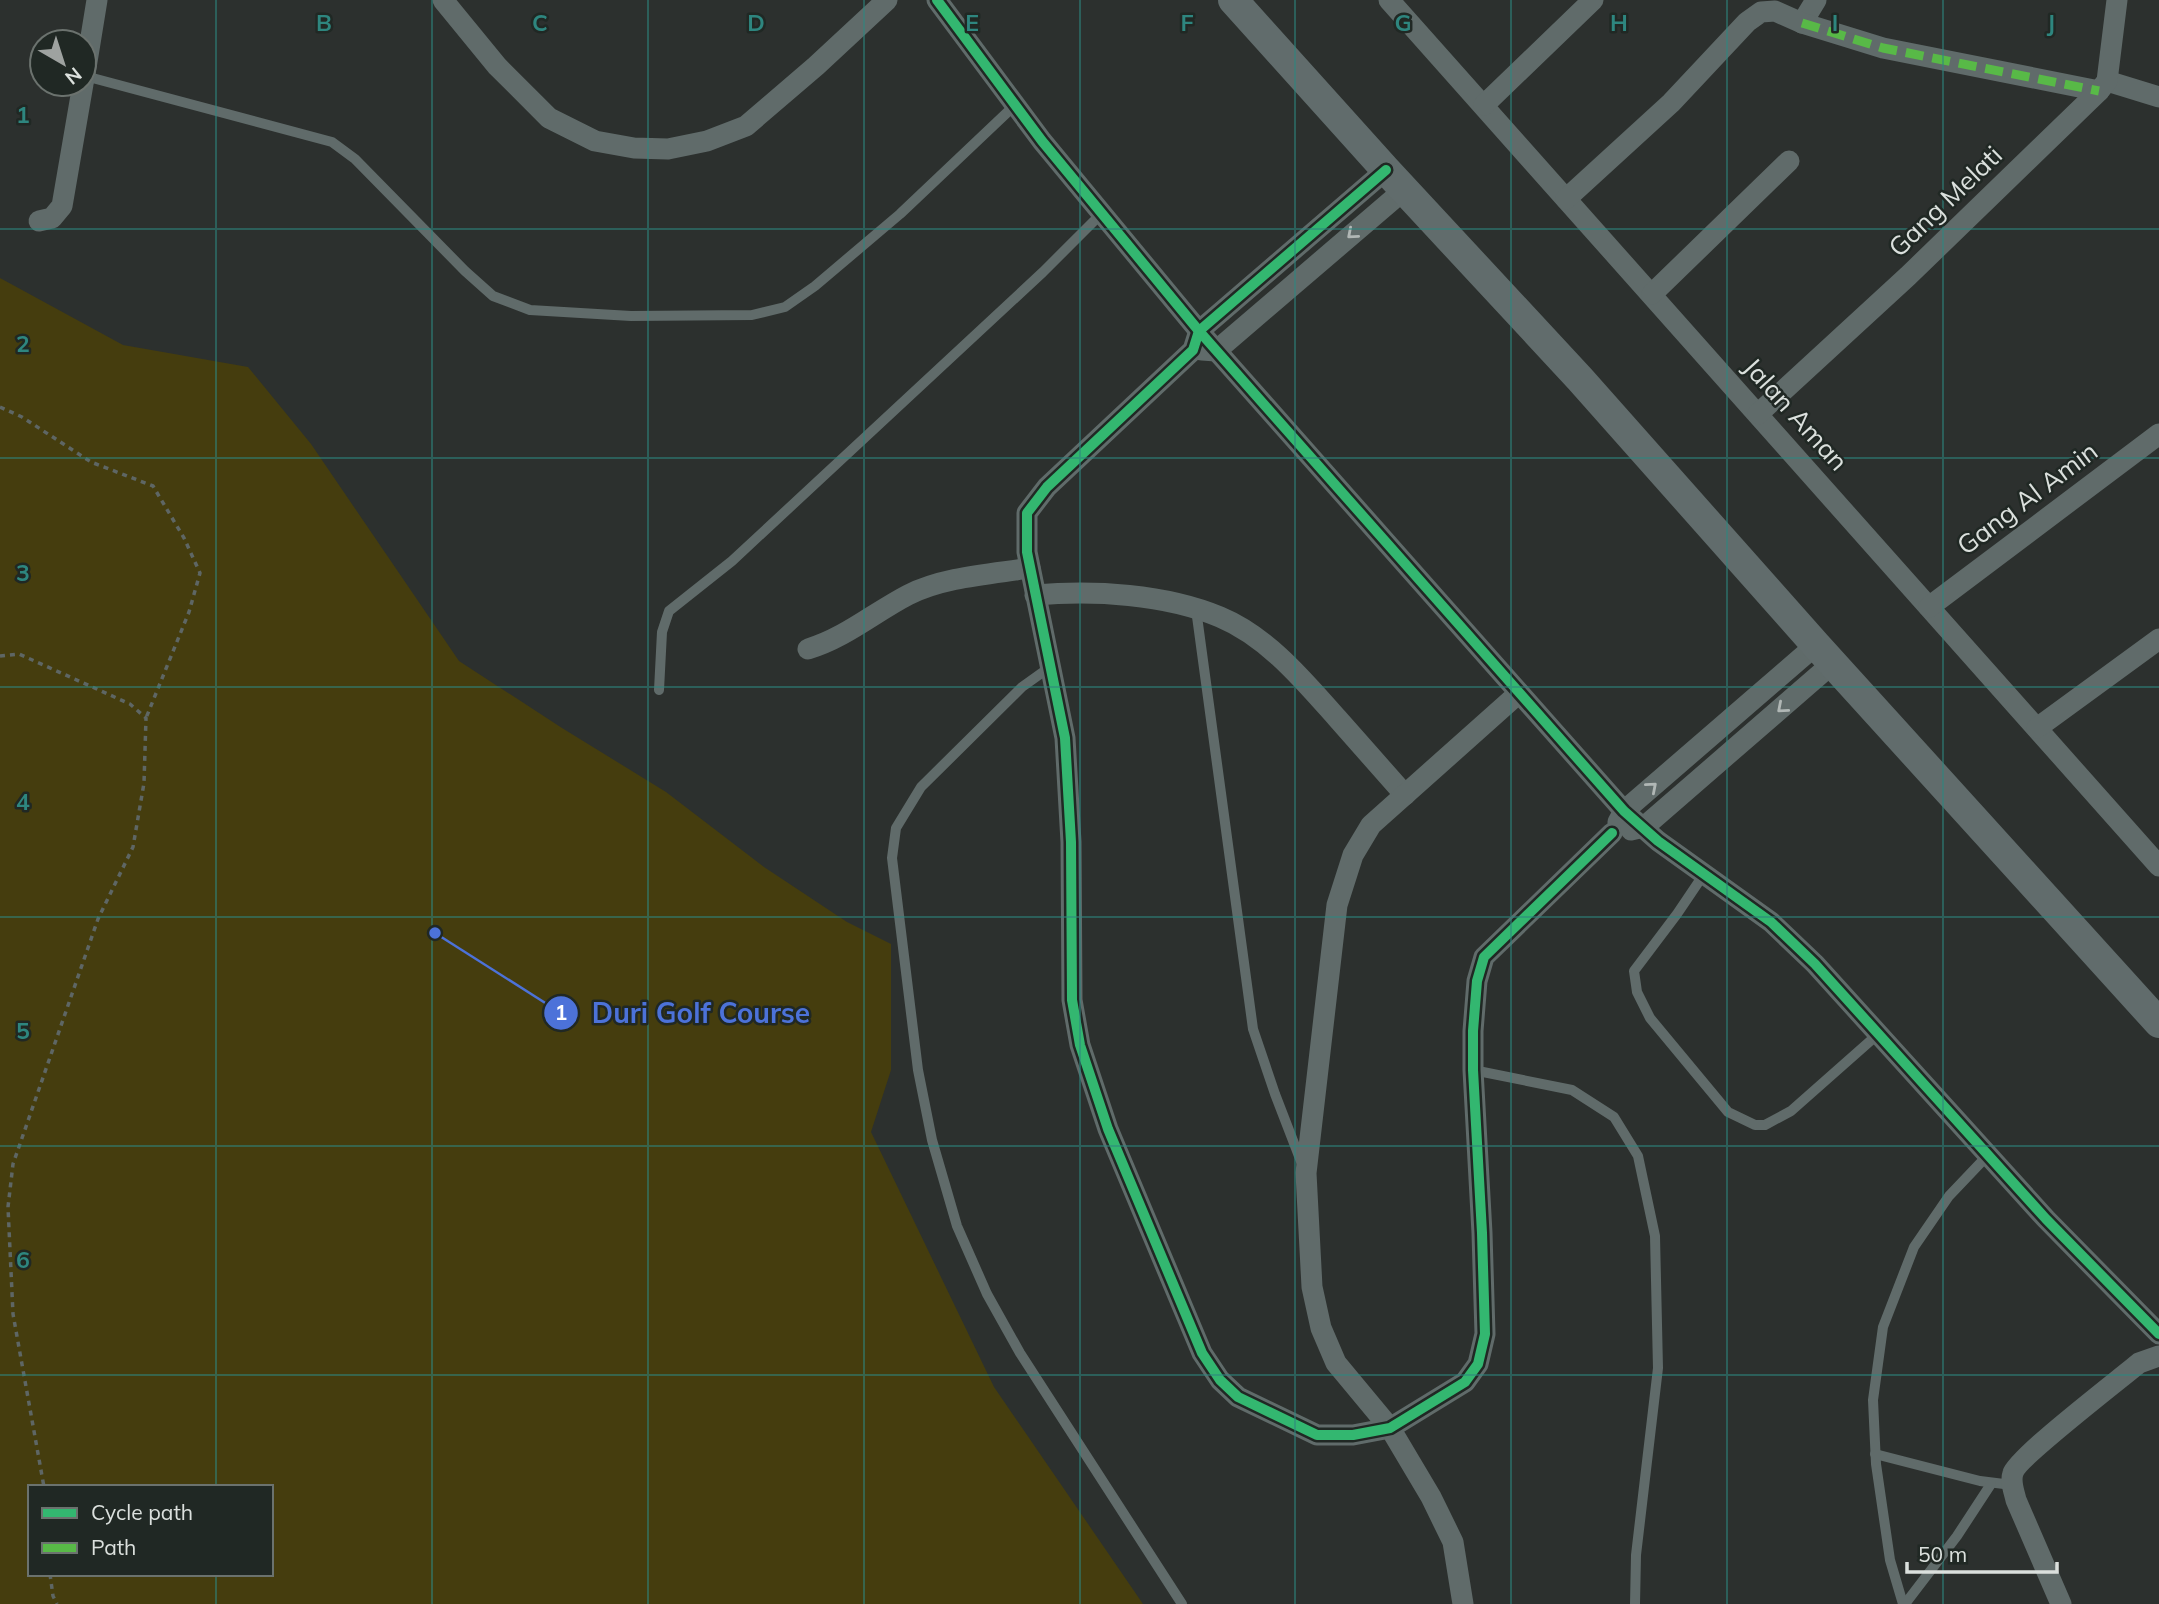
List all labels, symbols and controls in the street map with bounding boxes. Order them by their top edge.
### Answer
text: B [316,8,332,37]
text: C [532,8,548,37]
text: D [747,8,765,37]
text: E [965,8,979,37]
text: F [1180,8,1194,37]
text: G [1394,8,1412,37]
text: H [1610,8,1628,37]
text: I [1832,8,1838,37]
text: J [2047,8,2055,37]
north arrow [28,28,98,98]
text: N [61,62,87,90]
text: 1 [16,100,30,129]
street label: Gang Melati [1881,138,2009,264]
one-way arrow [1347,226,1360,238]
text: 2 [16,329,30,358]
street label: Jalan Aman [1737,351,1855,477]
street label: Gang Al Amin [1950,434,2104,562]
text: 3 [16,558,30,587]
one-way arrow [1777,700,1790,712]
one-way arrow [1644,783,1657,795]
text: 4 [16,787,30,816]
callout: Duri Golf Course [543,989,825,1038]
text: Duri Golf Course [592,995,810,1030]
text: 1 [555,999,567,1025]
text: 5 [16,1016,30,1045]
text: 6 [16,1245,30,1274]
legend [28,1485,273,1576]
text: Cycle path [91,1499,193,1525]
scale bar [1907,1530,2058,1574]
text: Path [91,1534,136,1560]
text: 50 m [1918,1541,1967,1567]

